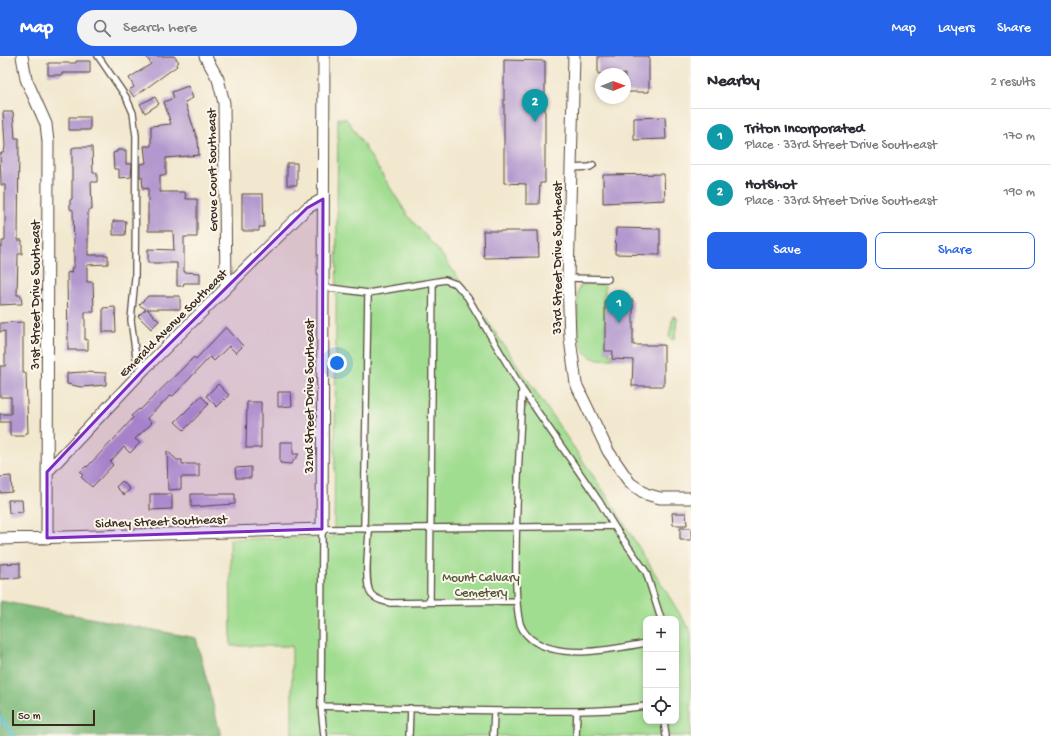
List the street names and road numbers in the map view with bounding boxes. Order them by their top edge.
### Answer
street label: Grove Court Southeast [205,107,222,232]
street label: 33rd Street Drive Southeast [551,180,566,336]
street label: 31st Street Drive Southeast [29,219,44,371]
street label: Emerald Avenue Southeast [117,265,232,381]
street label: 32nd Street Drive Southeast [303,317,318,474]
street label: Sidney Street Southeast [95,513,229,532]

